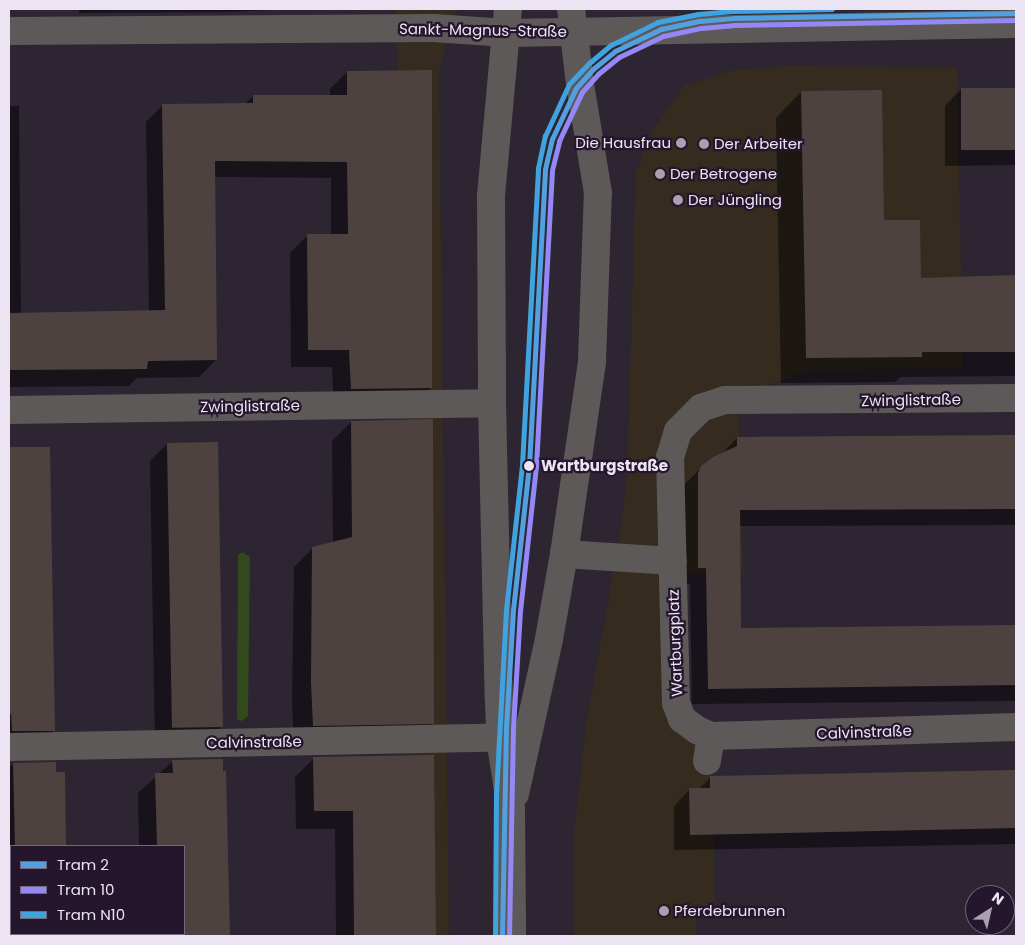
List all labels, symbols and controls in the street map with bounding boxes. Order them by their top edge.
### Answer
street label: Sankt-Magnus-Straße [399,20,567,40]
place label: Die Hausfrau [575,134,671,152]
place label: Der Arbeiter [714,135,803,153]
marker: Die Hausfrau [675,137,687,149]
marker: Der Arbeiter [698,138,710,150]
place label: Der Betrogene [670,165,777,183]
marker: Der Betrogene [654,168,666,180]
place label: Der Jüngling [688,191,782,209]
marker: Der Jüngling [672,194,684,206]
street label: Zwinglistraße [861,390,961,410]
street label: Zwinglistraße [200,396,300,416]
place label: Wartburgstraße [541,457,668,475]
marker: Wartburgstraße [521,458,537,474]
street label: Wartburgplatz [664,589,686,697]
street label: Calvinstraße [816,721,912,743]
street label: Calvinstraße [206,732,302,752]
legend [10,845,185,935]
text: Tram 2 [57,854,109,875]
text: Tram 10 [57,879,115,900]
north arrow [965,885,1015,935]
text: N [988,887,1008,910]
place label: Pferdebrunnen [674,902,785,920]
text: Tram N10 [57,904,125,925]
marker: Pferdebrunnen [658,905,670,917]

